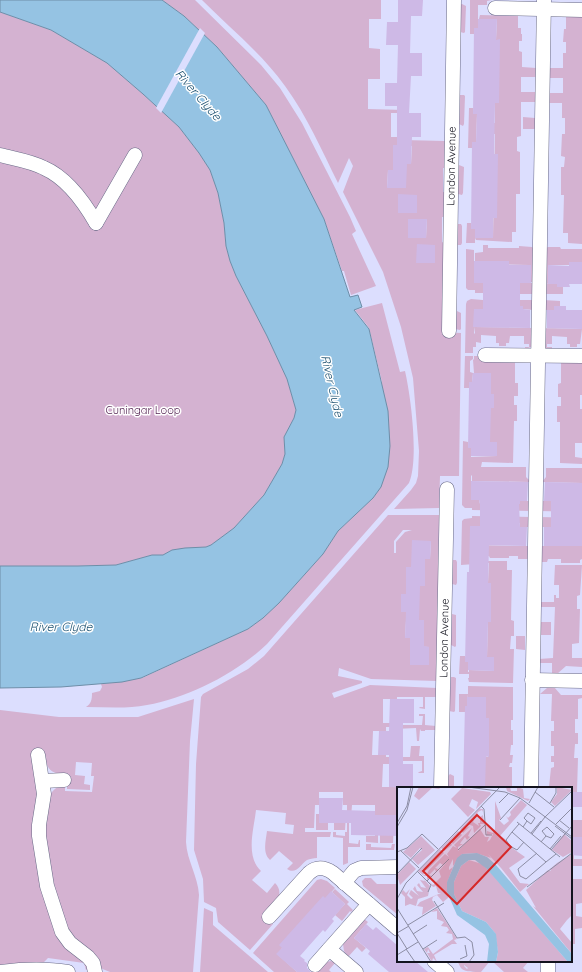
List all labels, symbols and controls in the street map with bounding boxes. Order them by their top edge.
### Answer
water label: River Clyde [172,66,225,124]
street label: London Avenue [443,126,459,206]
water label: River Clyde [318,354,347,419]
park label: Cuningar Loop [105,403,181,417]
street label: London Avenue [436,598,452,678]
water label: River Clyde [30,619,94,634]
inset map [397,787,572,962]

